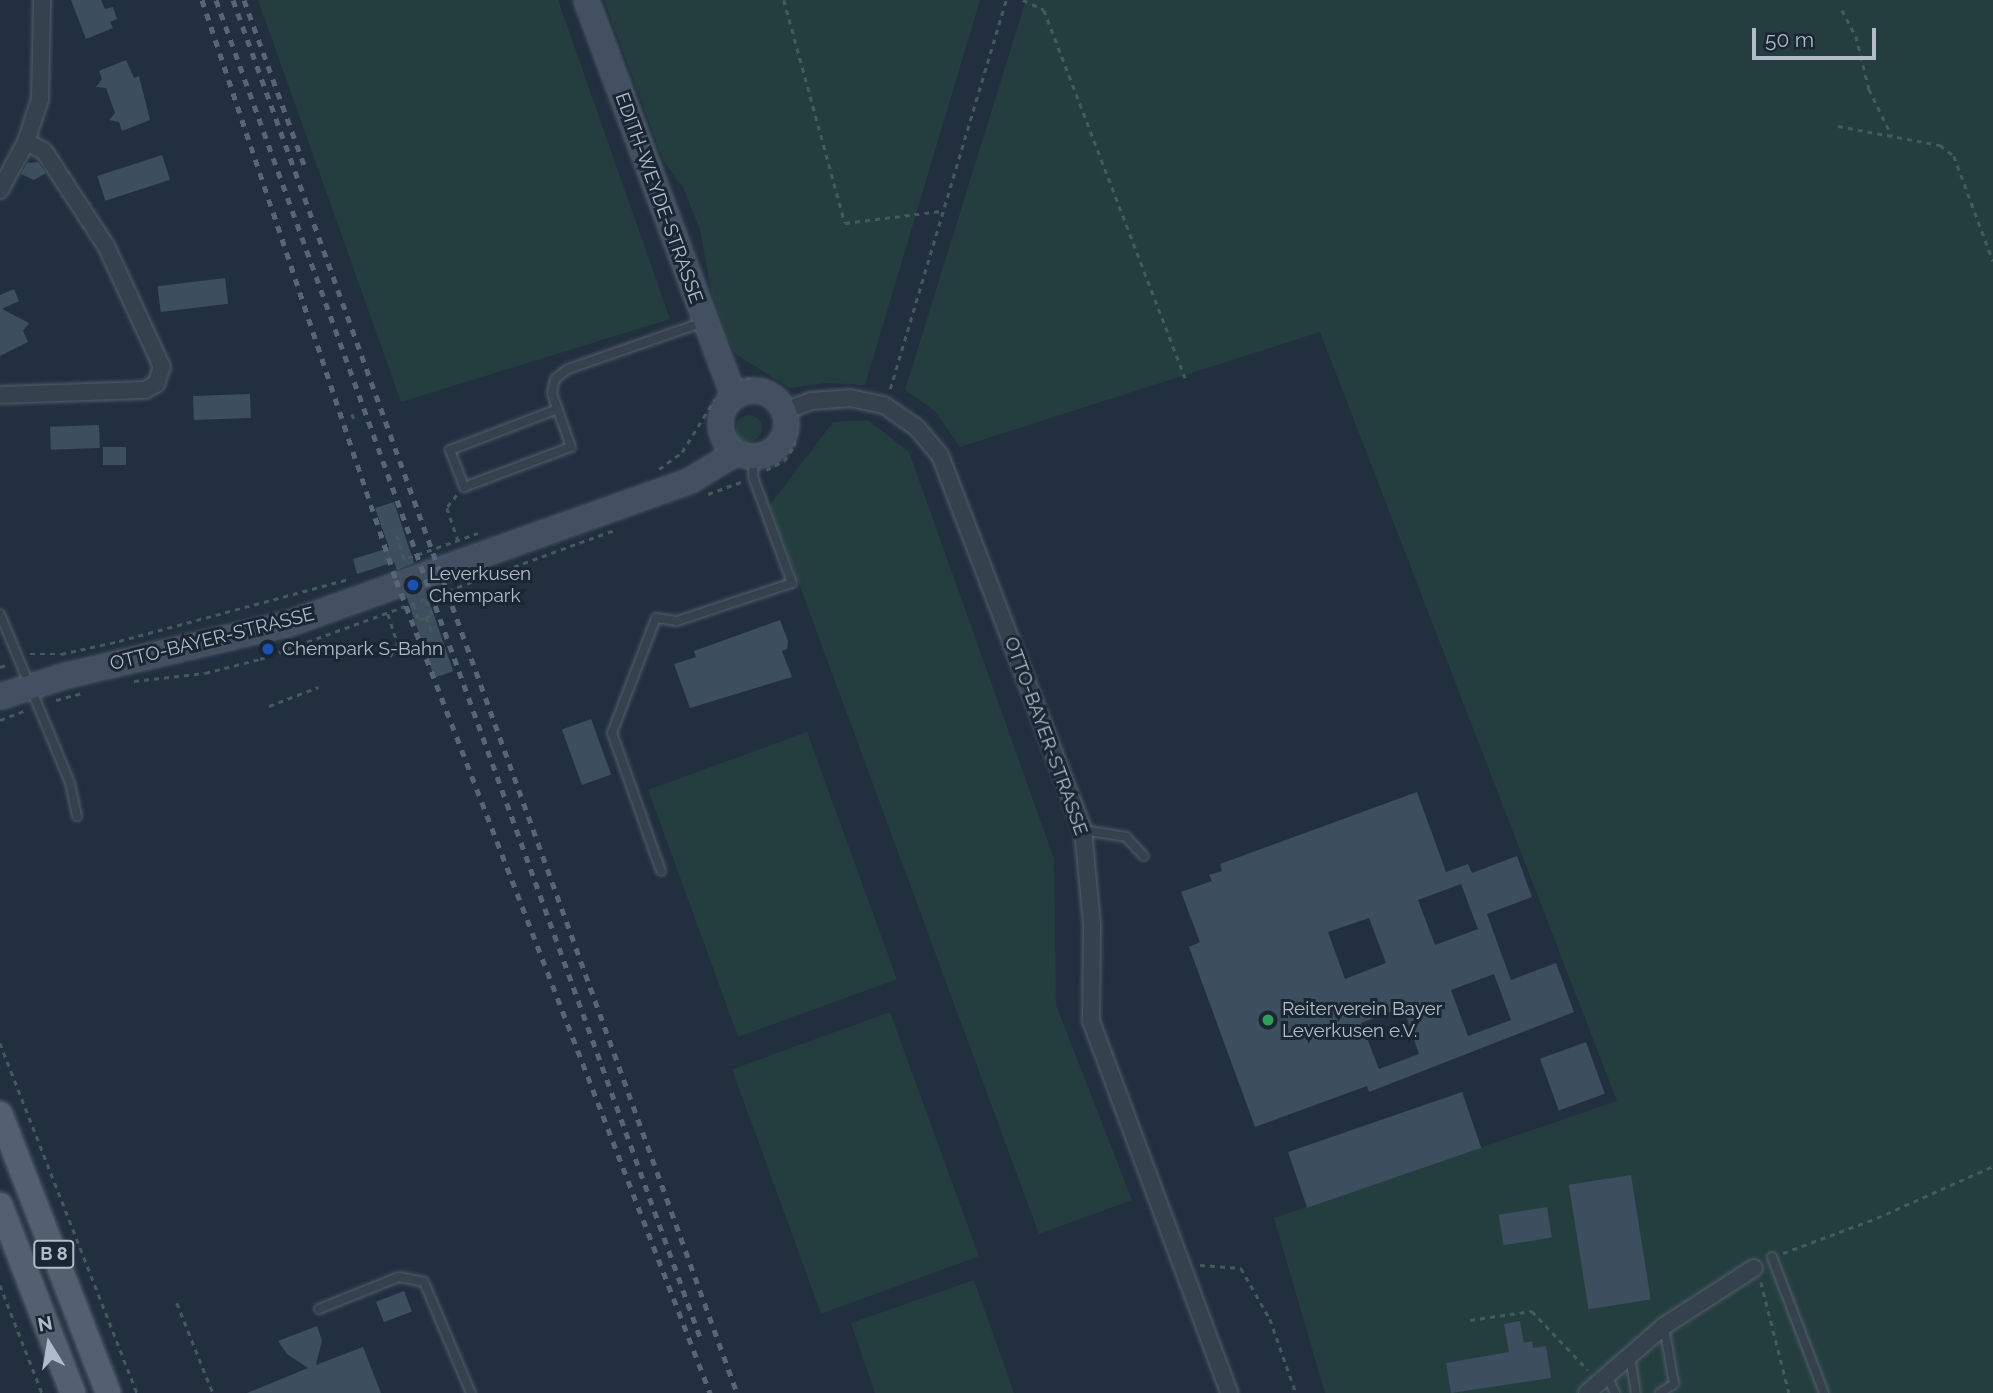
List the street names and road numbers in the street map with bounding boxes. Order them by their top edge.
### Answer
street label: EDITH-WEYDE-STRASSE [610,90,708,306]
street label: OTTO-BAYER-STRASSE [108,603,316,675]
street label: OTTO-BAYER-STRASSE [999,634,1093,838]
road number: B 8 [33,1240,75,1268]

